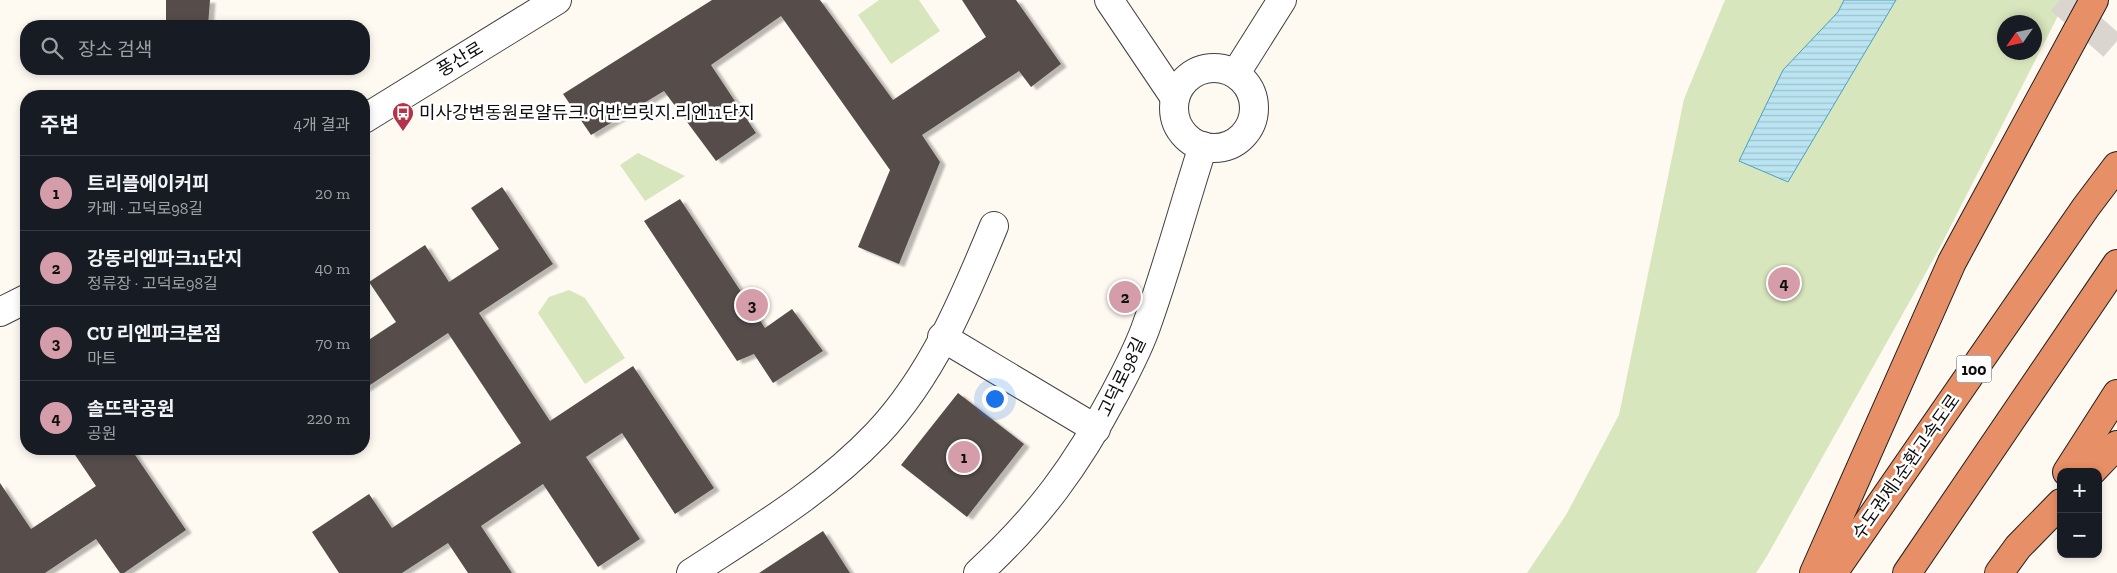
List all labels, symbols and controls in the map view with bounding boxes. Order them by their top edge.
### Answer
north arrow [1997,15,2042,60]
search box [20,20,370,75]
icon: search [38,34,66,62]
street label: 풍산로 [433,37,487,81]
text: 장소 검색 [78,38,152,61]
bus stop icon: 미사강변동원로얄듀크.어반브릿지.리엔11단지 [391,101,415,132]
place label: 미사강변동원로얄듀크.어반브릿지.리엔11단지 [419,102,755,124]
text: 주변 [40,112,79,137]
text: 4개 결과 [294,115,350,134]
text: 트리플에이커피 [87,172,209,195]
text: 1 [53,184,59,203]
text: 20 m [315,184,350,203]
text: 카페 · 고덕로98길 [87,199,203,218]
text: 강동리엔파크11단지 [87,247,242,270]
text: 2 [52,259,60,278]
text: 40 m [315,259,350,278]
pin: 4 [1768,264,1800,302]
text: 정류장 · 고덕로98길 [87,274,218,293]
pin: 2 [1109,278,1141,316]
pin: 3 [736,286,768,324]
text: CU 리엔파크본점 [87,322,221,345]
text: 3 [52,334,60,353]
text: 70 m [316,334,350,353]
street label: 고덕로98길 [1093,334,1151,420]
text: 마트 [87,349,116,368]
road number: 100 [1956,356,1992,382]
your location [982,386,1008,412]
street label: 수도권제1순환고속도로 [1848,390,1964,544]
text: 솔뜨락공원 [87,397,174,420]
text: 4 [51,409,61,428]
text: 220 m [307,409,350,428]
text: 공원 [87,424,116,443]
pin: 1 [948,438,980,476]
map controls [2057,468,2102,558]
button: + [2057,468,2102,513]
button: − [2057,513,2102,558]

